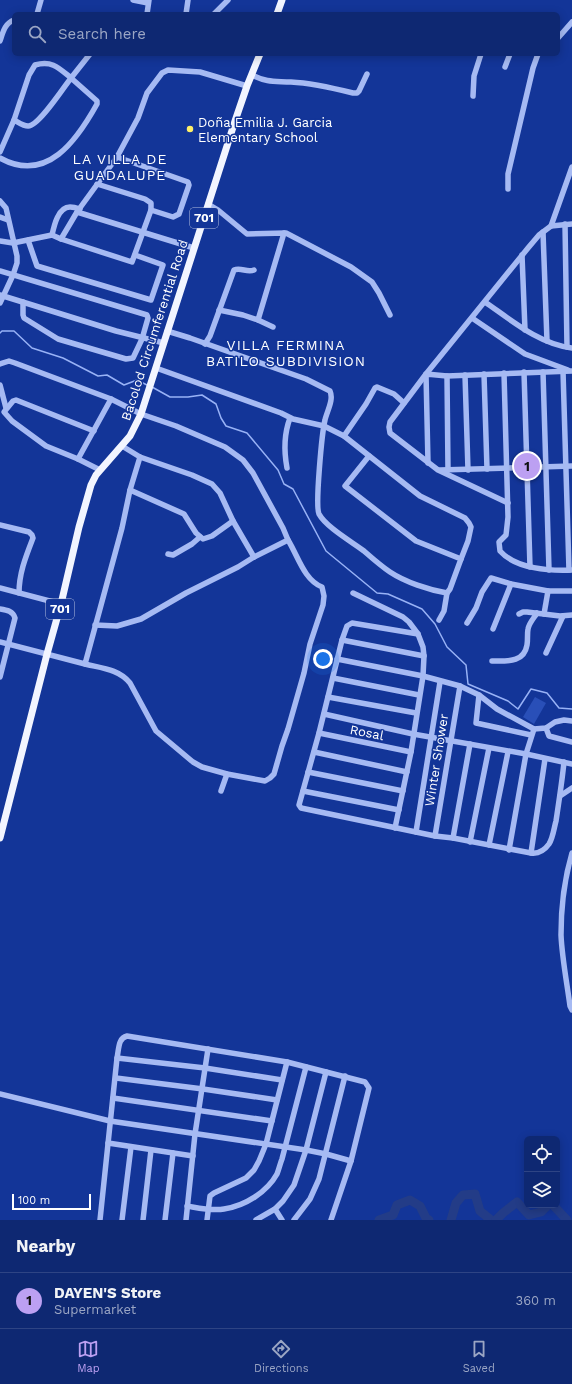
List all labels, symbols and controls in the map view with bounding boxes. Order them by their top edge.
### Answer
search box [12,12,560,56]
icon: search [26,23,48,45]
text: Search here [58,25,146,43]
place label: Doña Emilia J. Garcia Elementary School [198,115,333,145]
marker: Doña Emilia J. Garcia Elementary School [185,124,195,134]
district label: LA VILLA DE GUADALUPE [73,151,167,183]
road number: 701 [190,208,218,228]
street label: Bacolod Circumferential Road [118,238,191,422]
district label: VILLA FERMINA BATILO SUBDIVISION [206,337,366,369]
pin: 1 [514,451,540,481]
road number: 701 [46,599,74,619]
your location [313,649,333,669]
street label: Winter Shower [422,713,451,808]
street label: Rosal [349,722,385,743]
map controls [524,1136,560,1208]
button: locate [524,1136,560,1172]
button: layers [524,1172,560,1208]
scale bar [12,1192,91,1211]
text: 100 m [18,1194,50,1207]
text: Nearby [16,1236,75,1256]
text: DAYEN'S Store [54,1284,161,1302]
text: 1 [26,1293,32,1308]
text: 360 m [516,1293,556,1308]
text: Supermarket [54,1302,136,1317]
tab: Map [77,1338,100,1375]
tab: Directions [254,1338,308,1375]
tab: Saved [463,1338,495,1375]

